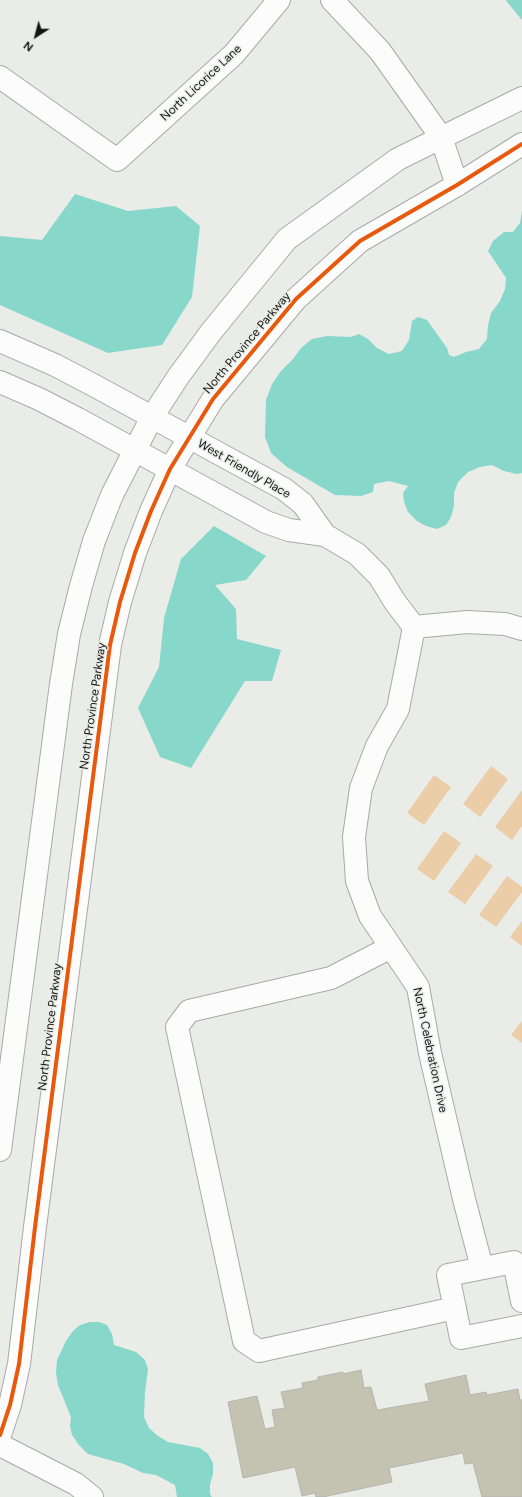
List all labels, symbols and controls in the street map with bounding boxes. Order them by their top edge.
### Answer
north arrow [16,16,56,56]
text: N [21,38,36,54]
street label: North Licorice Lane [158,42,244,124]
street label: North Province Parkway [200,289,294,397]
street label: West Friendly Place [195,437,293,501]
street label: North Province Parkway [77,641,109,771]
street label: North Province Parkway [35,962,65,1092]
street label: North Celebration Drive [410,986,450,1114]

